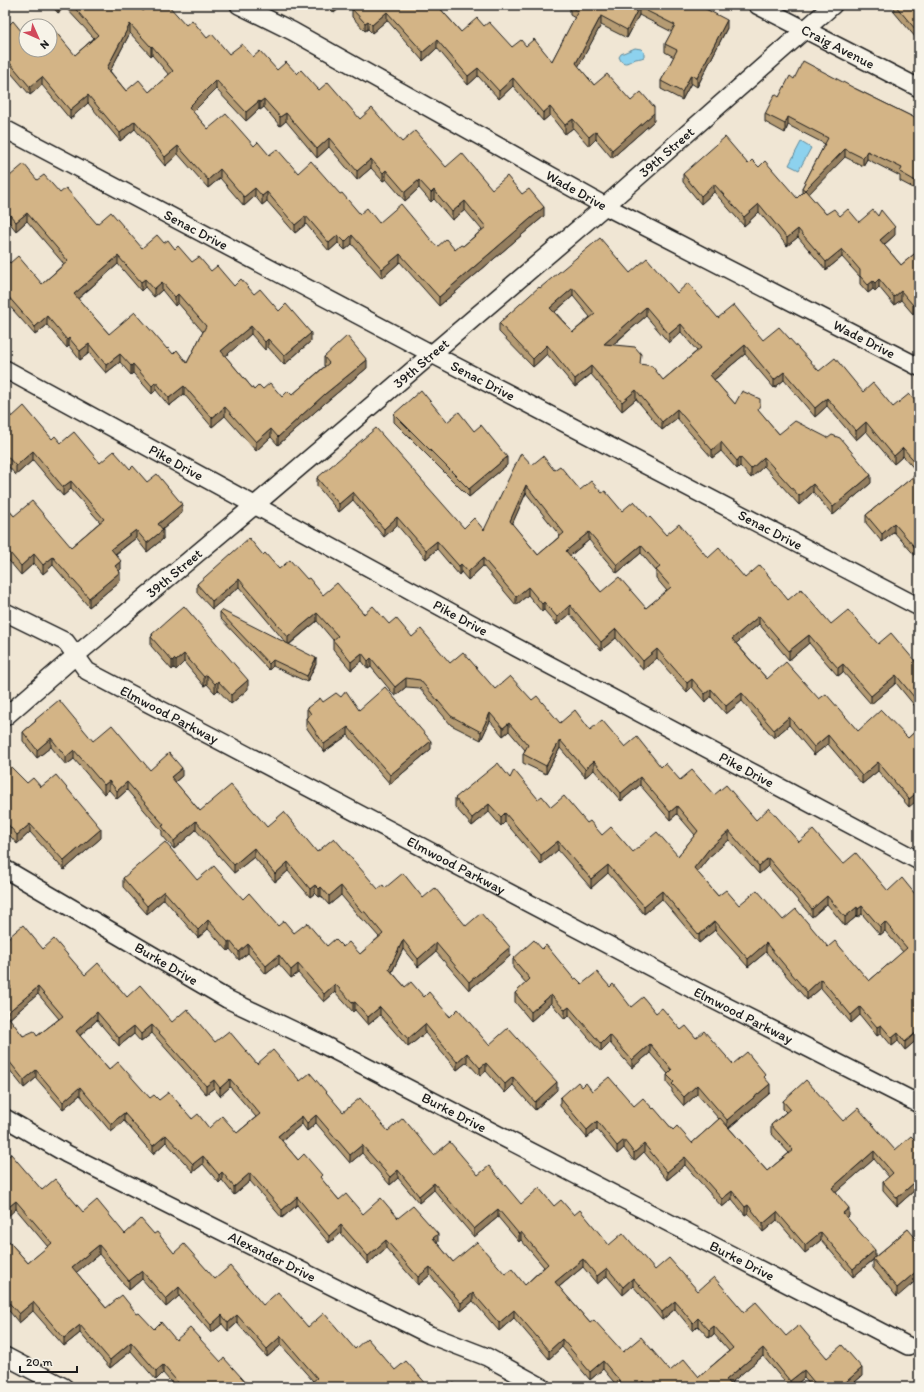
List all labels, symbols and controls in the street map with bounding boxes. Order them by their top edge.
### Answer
north arrow [18,18,58,58]
street label: Craig Avenue [798,21,878,73]
text: N [37,37,52,52]
street label: 39th Street [636,123,698,181]
street label: Wade Drive [543,167,610,214]
street label: Senac Drive [161,206,231,254]
street label: Wade Drive [830,316,898,362]
street label: 39th Street [390,335,453,392]
street label: Senac Drive [448,357,518,405]
street label: Pike Drive [146,441,206,485]
street label: Senac Drive [735,507,805,554]
street label: 39th Street [143,545,206,602]
street label: Pike Drive [430,596,491,640]
street label: Elmwood Parkway [117,682,222,748]
street label: Pike Drive [716,749,777,792]
street label: Elmwood Parkway [404,833,509,899]
street label: Burke Drive [131,939,201,989]
street label: Elmwood Parkway [691,983,796,1048]
street label: Burke Drive [419,1089,489,1136]
street label: Alexander Drive [225,1228,319,1286]
street label: Burke Drive [707,1237,777,1285]
scale bar [20,1348,77,1374]
text: 20 m [26,1355,53,1369]

